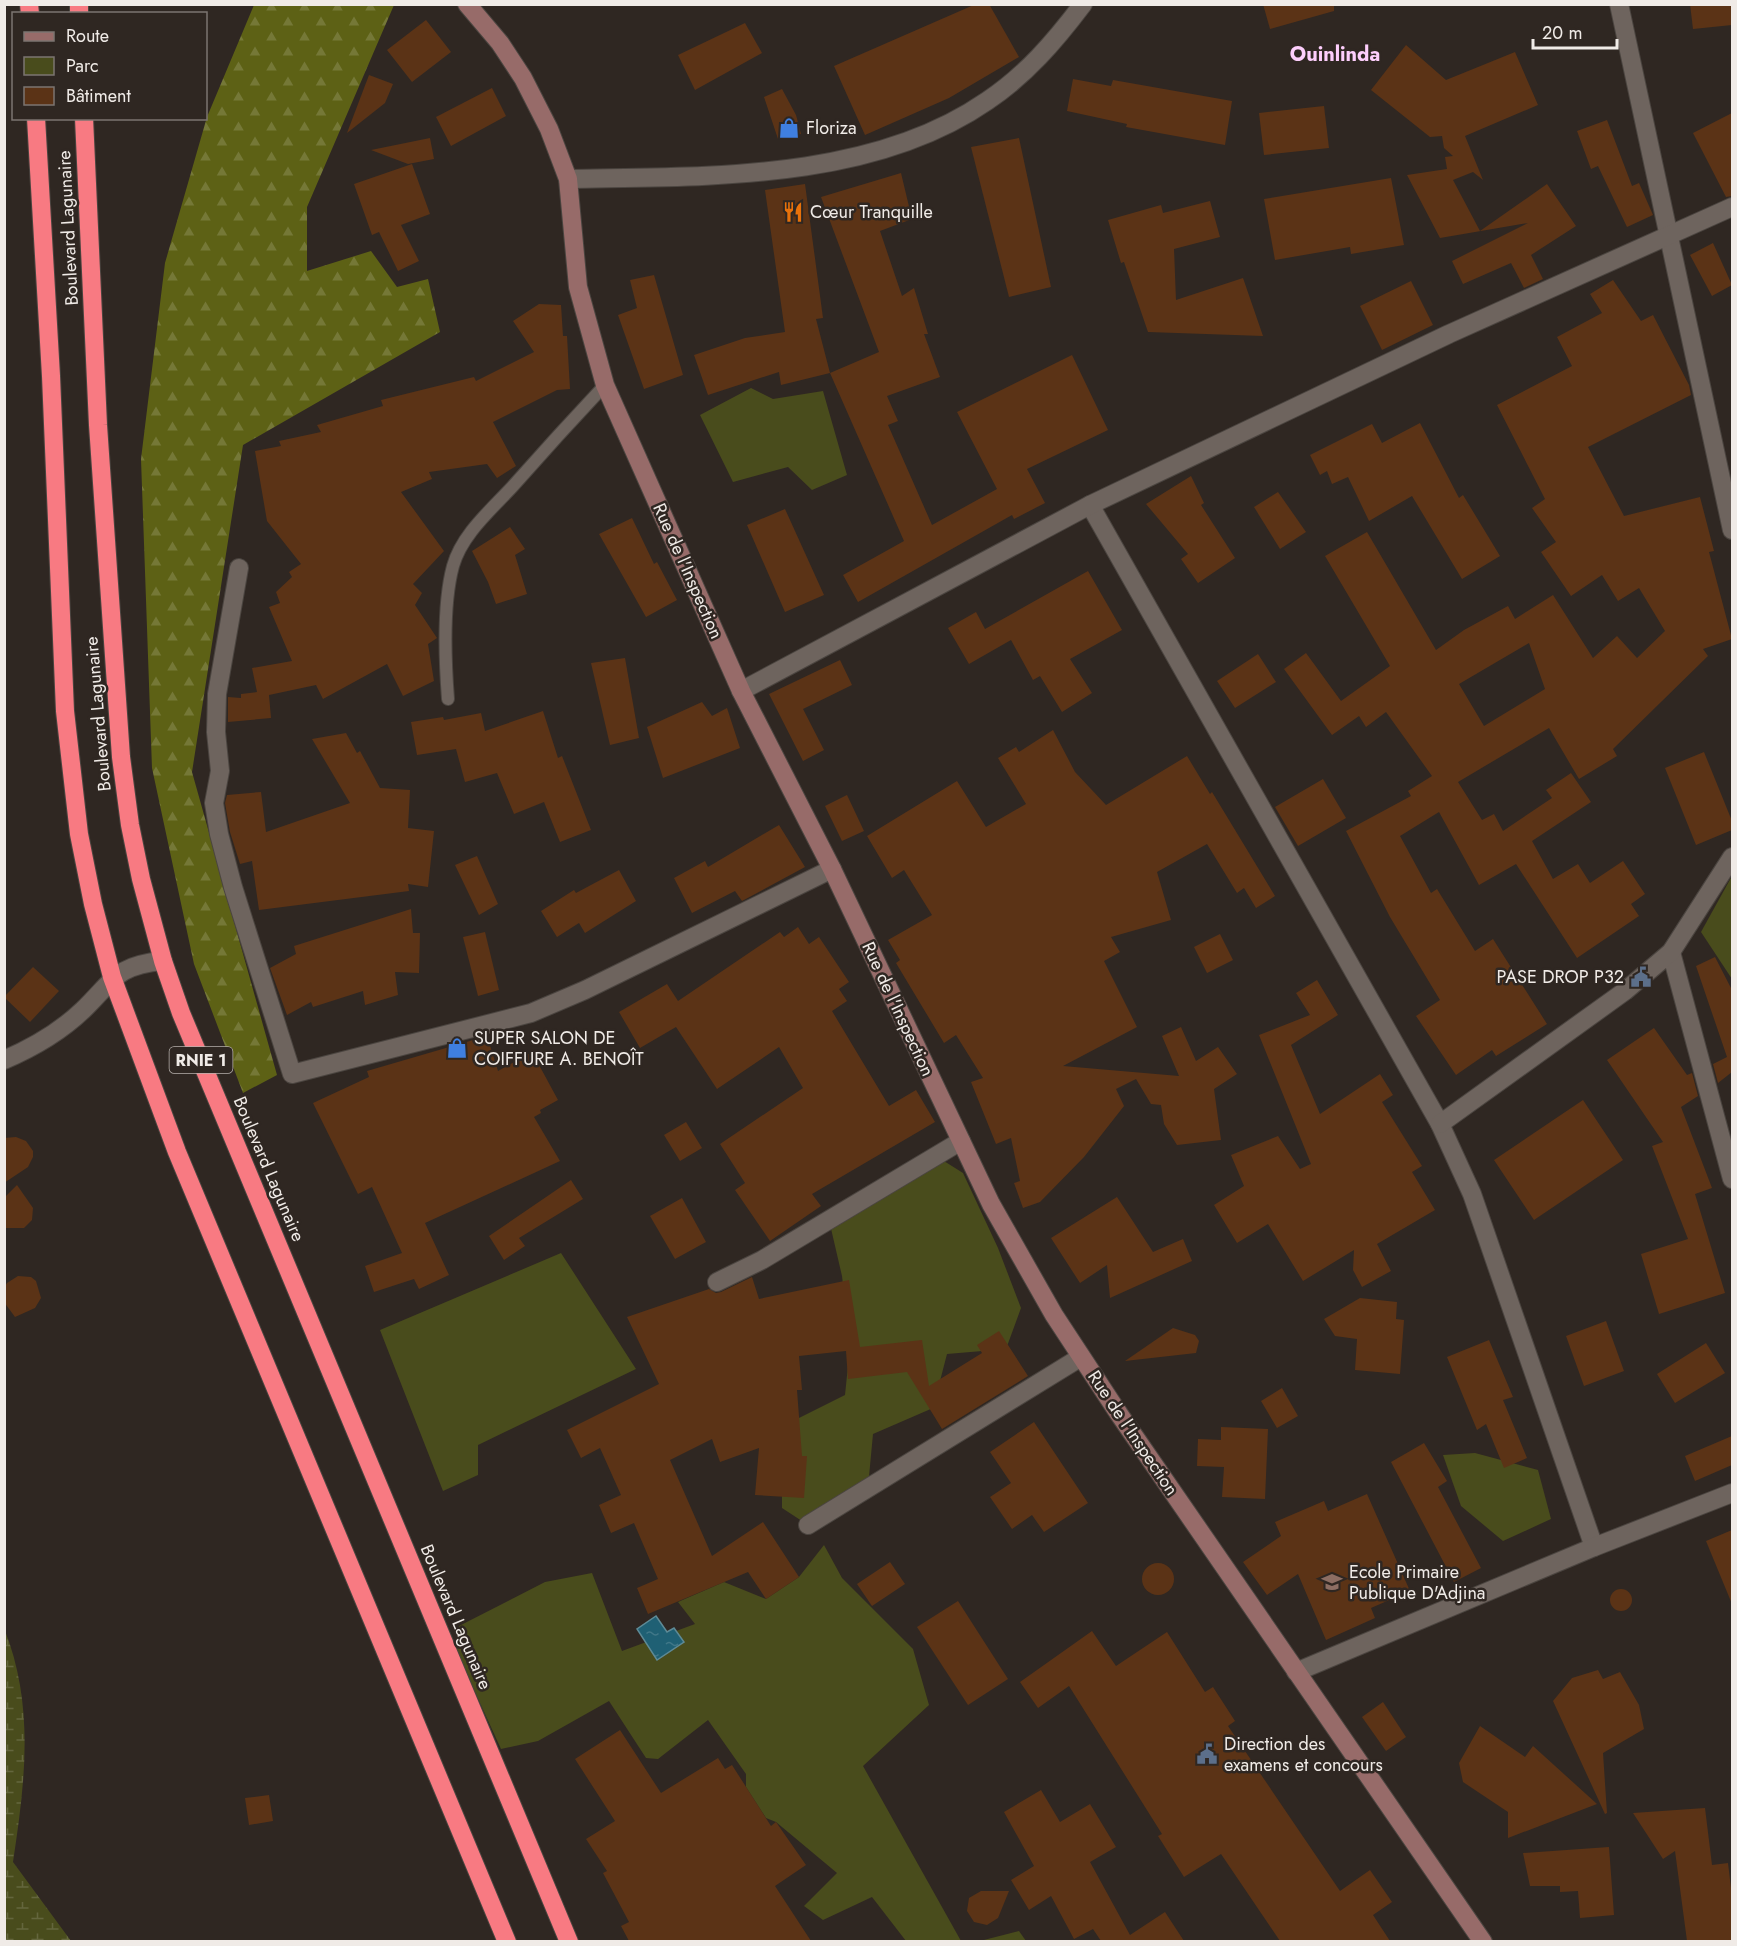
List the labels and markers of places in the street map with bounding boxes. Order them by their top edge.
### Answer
place label: Floriza [806,115,857,141]
shop icon: Floriza [777,116,801,140]
place label: Cœur Tranquille [810,199,933,225]
restaurant icon: Cœur Tranquille [781,200,805,224]
place label: PASE DROP P32 [1497,964,1624,990]
public building icon: PASE DROP P32 [1629,965,1653,989]
place label: SUPER SALON DE COIFFURE A. BENOÎT [474,1025,644,1072]
shop icon: SUPER SALON DE COIFFURE A. BENOÎT [445,1036,469,1060]
place label: Ecole Primaire Publique D'Adjina [1349,1559,1486,1606]
school or university icon: Ecole Primaire Publique D'Adjina [1320,1570,1344,1594]
place label: Direction des examens et concours [1224,1731,1383,1778]
public building icon: Direction des examens et concours [1195,1742,1219,1766]

